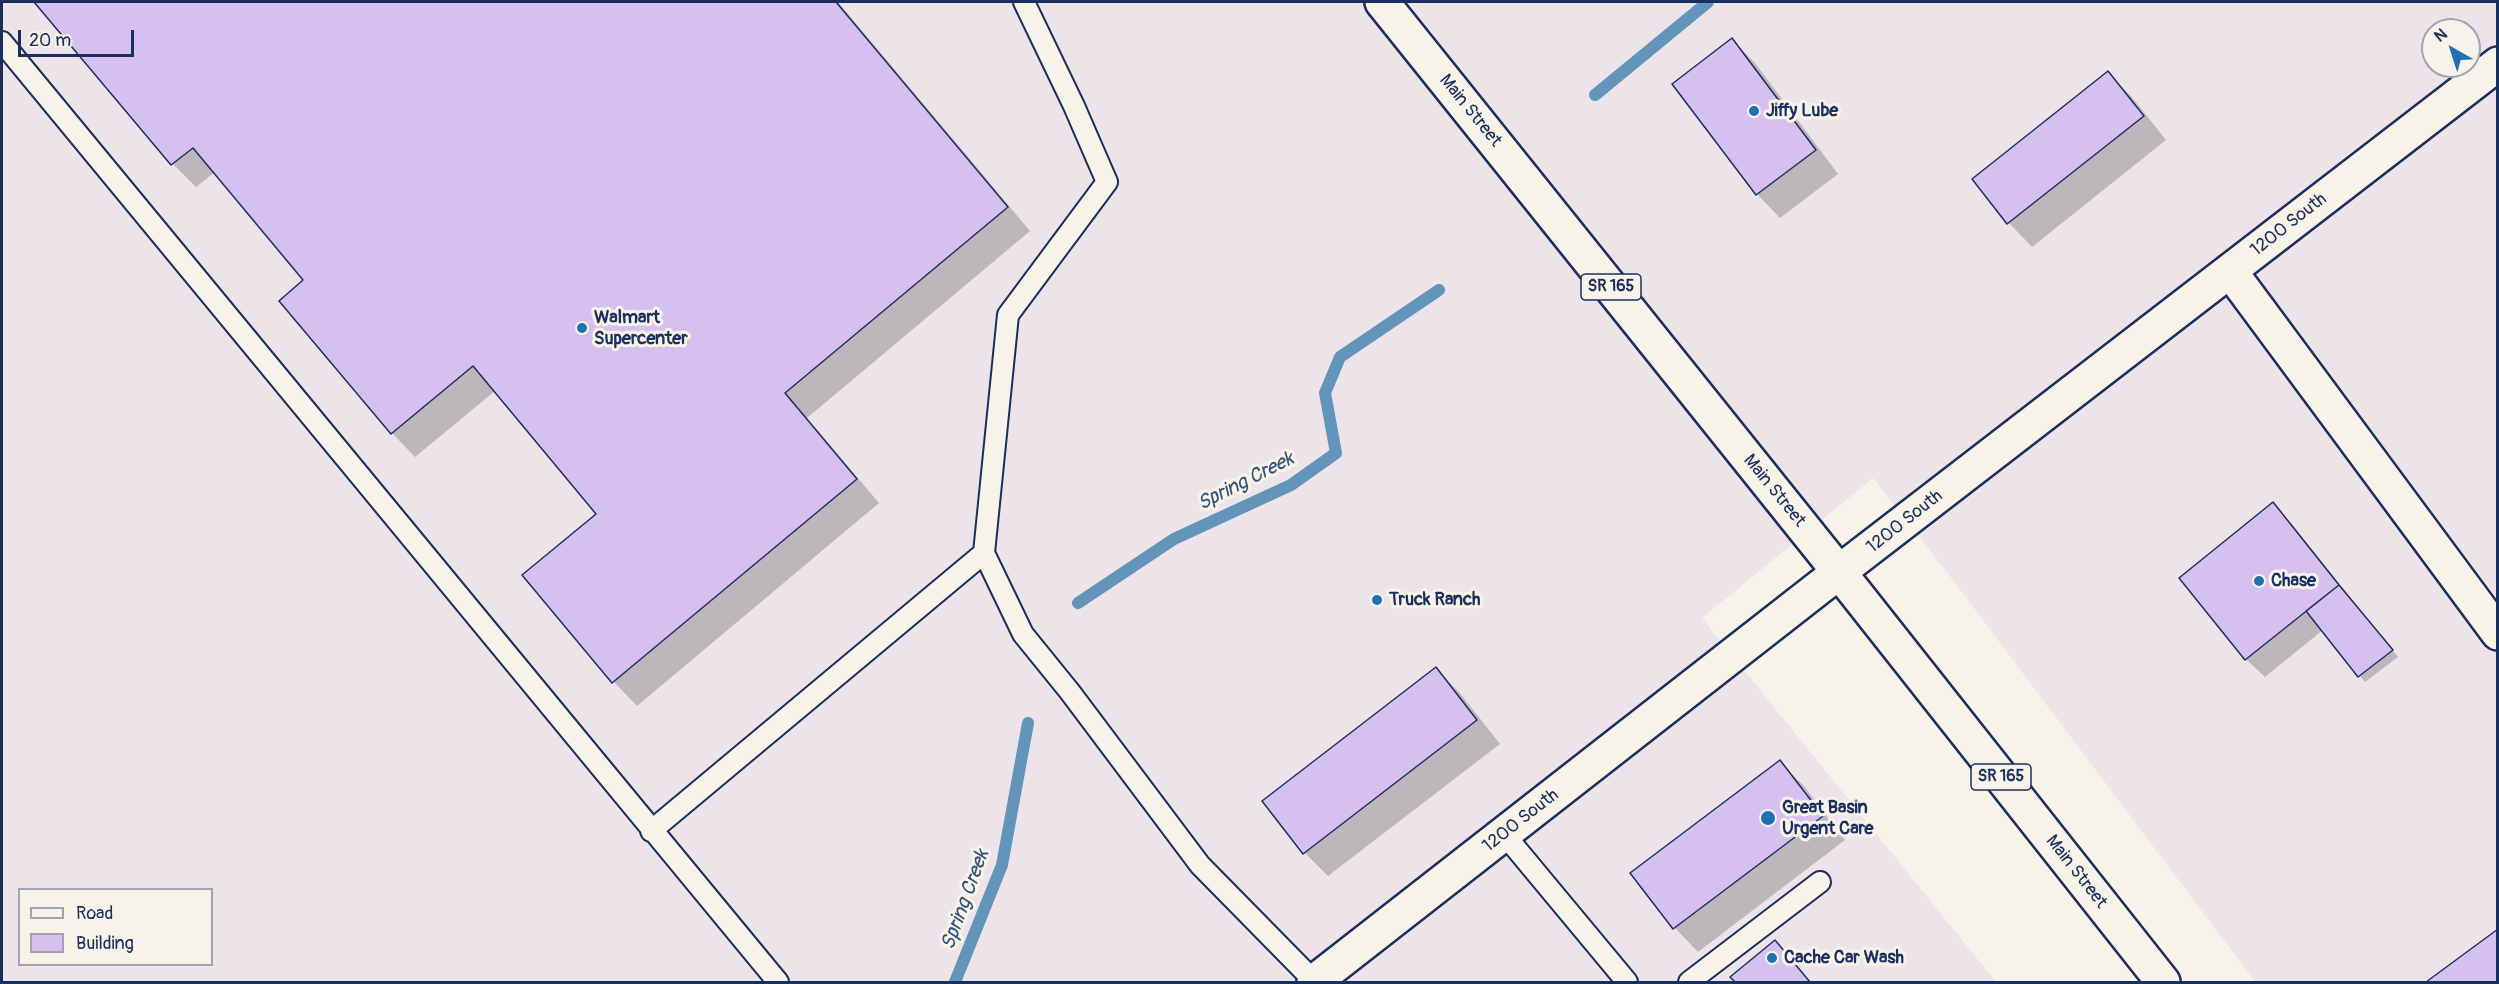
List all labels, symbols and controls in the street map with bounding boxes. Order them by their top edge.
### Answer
scale bar [21,18,136,56]
north arrow [2421,18,2481,78]
text: N [2430,24,2451,47]
text: 20 m [29,29,71,52]
street label: Main Street [1434,70,1506,152]
place label: Jiffy Lube [1766,100,1838,122]
marker: Jiffy Lube [1747,104,1761,118]
street label: 1200 South [2247,189,2331,261]
road number: SR 165 [1581,274,1641,300]
place label: Walmart Supercenter [594,307,688,350]
marker: Walmart Supercenter [575,321,589,335]
water label: Spring Creek [1194,448,1298,516]
street label: Main Street [1738,450,1810,532]
street label: 1200 South [1863,486,1947,558]
place label: Chase [2271,570,2316,592]
marker: Chase [2252,574,2266,588]
place label: Truck Ranch [1389,589,1481,611]
marker: Truck Ranch [1370,593,1384,607]
road number: SR 165 [1971,764,2031,790]
street label: 1200 South [1479,785,1563,857]
place label: Great Basin Urgent Care [1782,797,1873,840]
marker: Great Basin Urgent Care [1759,809,1777,827]
street label: Main Street [2041,831,2111,913]
water label: Spring Creek [937,847,995,953]
legend [18,888,213,966]
text: Road [76,902,113,925]
text: Building [76,932,134,955]
place label: Cache Car Wash [1784,947,1904,969]
marker: Cache Car Wash [1765,951,1779,965]

